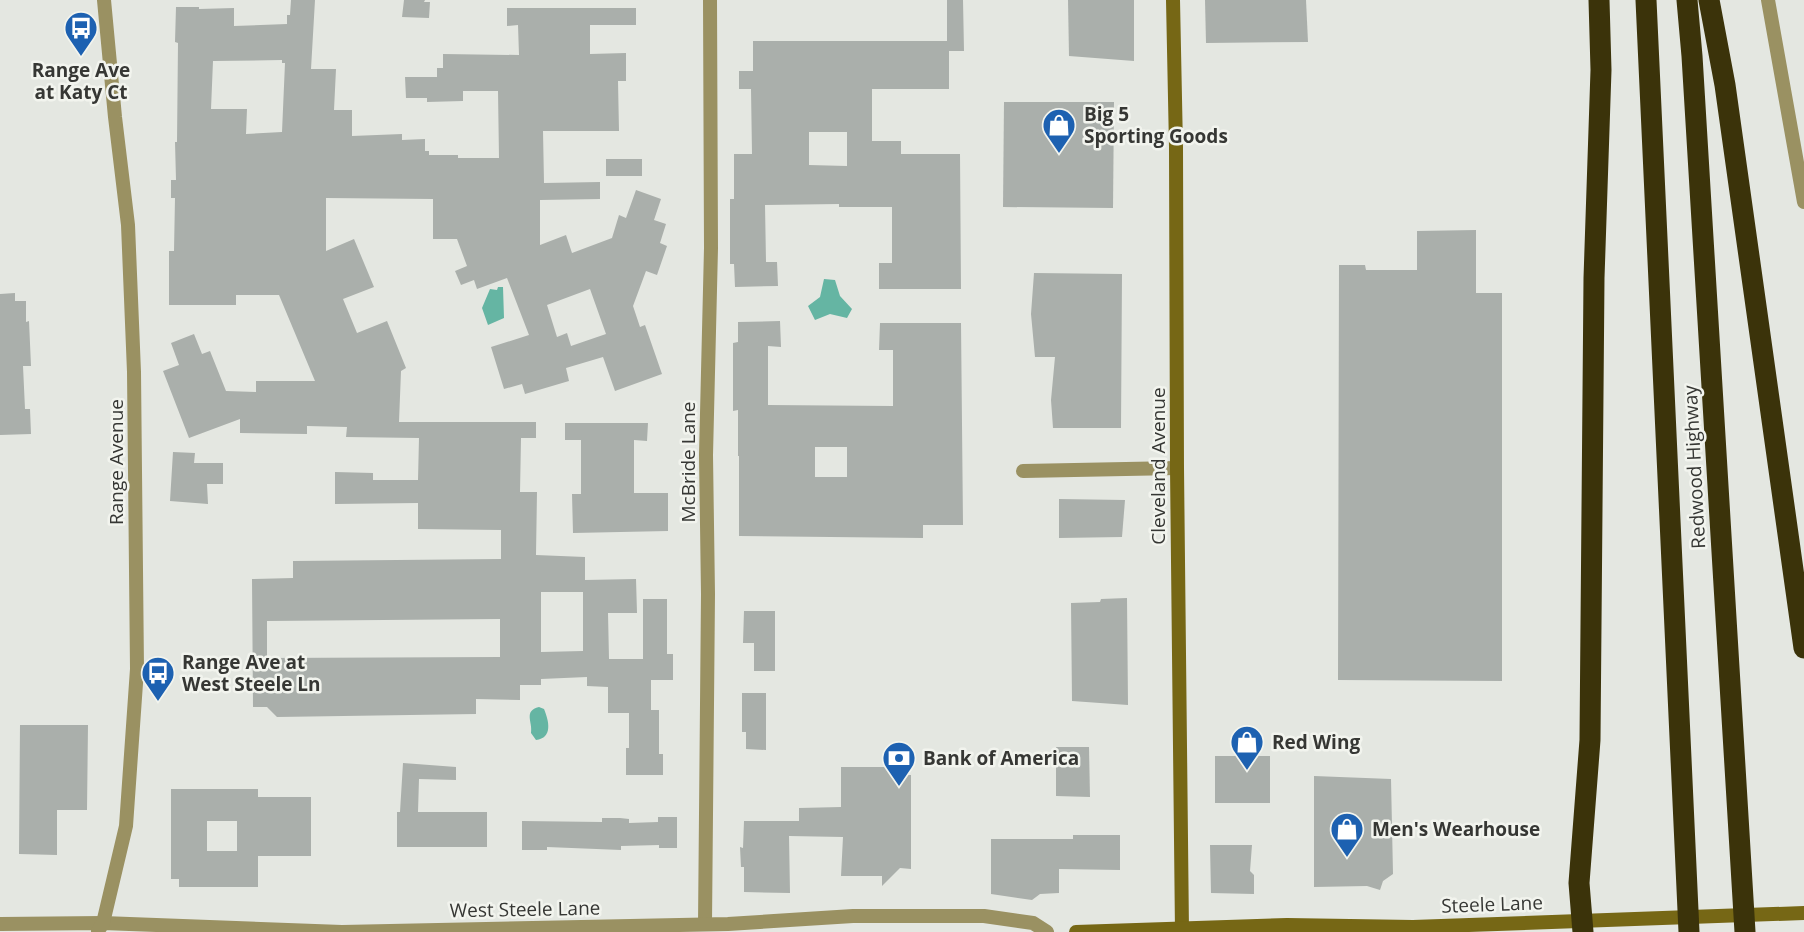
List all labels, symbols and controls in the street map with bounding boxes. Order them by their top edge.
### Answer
bus stop icon: Range Ave at Katy Ct [62,9,100,58]
place label: Range Ave at Katy Ct [32,57,130,105]
place label: Big 5 Sporting Goods [1084,101,1228,149]
shop icon: Big 5 Sporting Goods [1040,106,1078,155]
street label: Redwood Highway [1677,384,1711,549]
street label: Cleveland Avenue [1145,387,1171,545]
street label: Range Avenue [103,399,129,525]
street label: McBride Lane [675,401,701,523]
place label: Range Ave at West Steele Ln [182,649,321,697]
bus stop icon: Range Ave at West Steele Ln [139,654,177,703]
shop icon: Red Wing [1228,723,1266,772]
place label: Red Wing [1272,729,1360,755]
bank icon: Bank of America [880,739,918,788]
place label: Bank of America [923,745,1079,771]
shop icon: Men's Wearhouse [1328,810,1366,859]
place label: Men's Wearhouse [1372,816,1540,842]
street label: Steele Lane [1441,889,1543,919]
street label: West Steele Lane [449,895,601,923]

